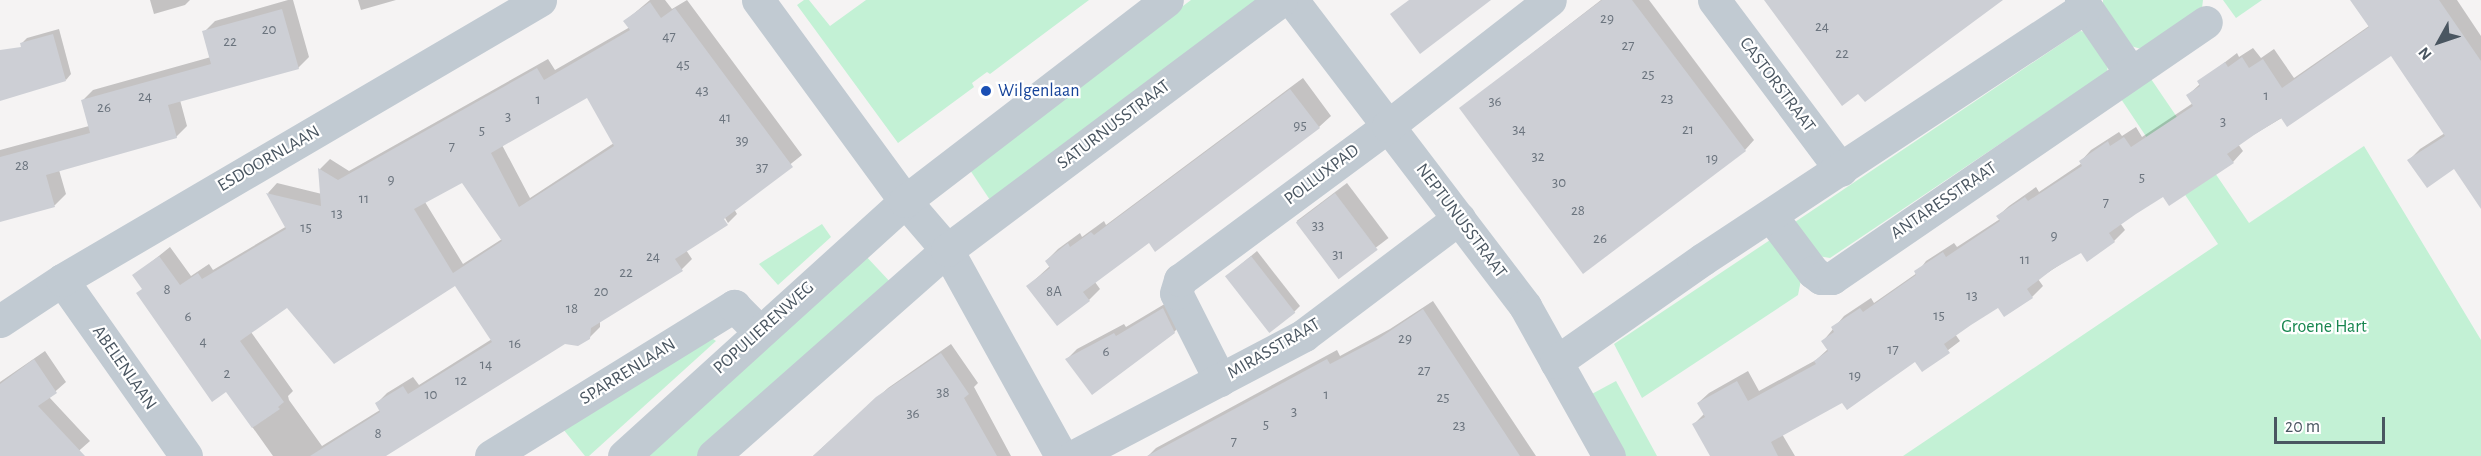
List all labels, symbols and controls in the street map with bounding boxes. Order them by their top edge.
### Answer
house number: 29 [1600,10,1614,28]
north arrow [2409,12,2469,72]
house number: 24 [1815,18,1829,36]
house number: 20 [262,21,276,39]
house number: 47 [662,28,676,46]
house number: 22 [223,33,237,51]
street label: CASTORSTRAAT [1734,33,1820,137]
house number: 27 [1621,37,1635,55]
text: N [2416,44,2435,63]
house number: 22 [1835,45,1849,63]
house number: 45 [676,56,690,74]
house number: 25 [1641,66,1655,84]
street label: SATURNUSSTRAAT [1053,76,1175,174]
place label: Wilgenlaan [998,80,1079,102]
house number: 43 [695,82,709,100]
marker: Wilgenlaan [979,84,993,98]
house number: 1 [2263,87,2269,105]
house number: 24 [138,88,152,106]
house number: 23 [1660,90,1674,108]
house number: 1 [535,91,541,109]
house number: 36 [1488,93,1502,111]
house number: 26 [97,99,111,117]
house number: 3 [505,108,511,126]
house number: 41 [719,109,731,127]
house number: 3 [2220,113,2226,131]
house number: 95 [1293,117,1307,135]
street label: ESDOORNLAAN [214,121,324,197]
house number: 34 [1512,121,1526,139]
house number: 21 [1682,121,1694,139]
house number: 5 [479,122,485,140]
house number: 39 [735,132,749,150]
house number: 7 [449,138,455,156]
street label: POLLUXPAD [1280,140,1364,210]
house number: 32 [1531,148,1545,166]
house number: 19 [1706,150,1718,168]
house number: 28 [15,157,29,175]
street label: ANTARESSTRAAT [1887,158,2001,244]
house number: 37 [756,159,768,177]
street label: NEPTUNUSSTRAAT [1411,159,1511,283]
house number: 5 [2139,169,2145,187]
house number: 9 [387,171,395,189]
house number: 30 [1552,174,1566,192]
house number: 11 [359,190,369,208]
house number: 7 [2103,194,2109,212]
house number: 28 [1571,202,1585,220]
house number: 13 [331,205,343,223]
house number: 33 [1312,217,1324,235]
house number: 15 [300,219,312,237]
house number: 9 [2050,227,2058,245]
house number: 26 [1593,230,1607,248]
house number: 31 [1332,246,1344,264]
house number: 24 [646,248,660,266]
house number: 11 [2020,251,2030,269]
house number: 22 [619,264,633,282]
street label: POPULIERENWEG [709,277,819,379]
house number: 8 [163,281,171,299]
house number: 20 [594,283,608,301]
house number: 8A [1046,283,1062,301]
house number: 13 [1966,287,1978,305]
house number: 18 [566,300,578,318]
house number: 15 [1933,307,1945,325]
house number: 6 [184,308,192,326]
street label: MIRASSTRAAT [1224,314,1324,384]
park label: Groene Hart [2281,316,2367,338]
street label: ABELENLAAN [87,322,161,414]
house number: 29 [1398,330,1412,348]
house number: 4 [199,333,207,351]
street label: SPARRENLAAN [576,334,680,410]
house number: 16 [509,335,521,353]
house number: 17 [1887,341,1899,359]
house number: 6 [1102,343,1110,361]
house number: 14 [480,356,492,374]
house number: 27 [1417,362,1431,380]
house number: 2 [224,365,230,383]
house number: 19 [1849,367,1861,385]
house number: 12 [455,372,467,390]
house number: 38 [936,384,950,402]
house number: 10 [424,386,438,404]
house number: 1 [1323,386,1329,404]
house number: 25 [1436,389,1450,407]
house number: 3 [1291,403,1297,421]
house number: 36 [906,405,920,423]
scale bar [2277,405,2388,443]
house number: 5 [1263,416,1269,434]
house number: 23 [1452,417,1466,435]
text: 20 m [2285,418,2320,436]
house number: 8 [374,425,382,443]
house number: 7 [1231,433,1237,451]

